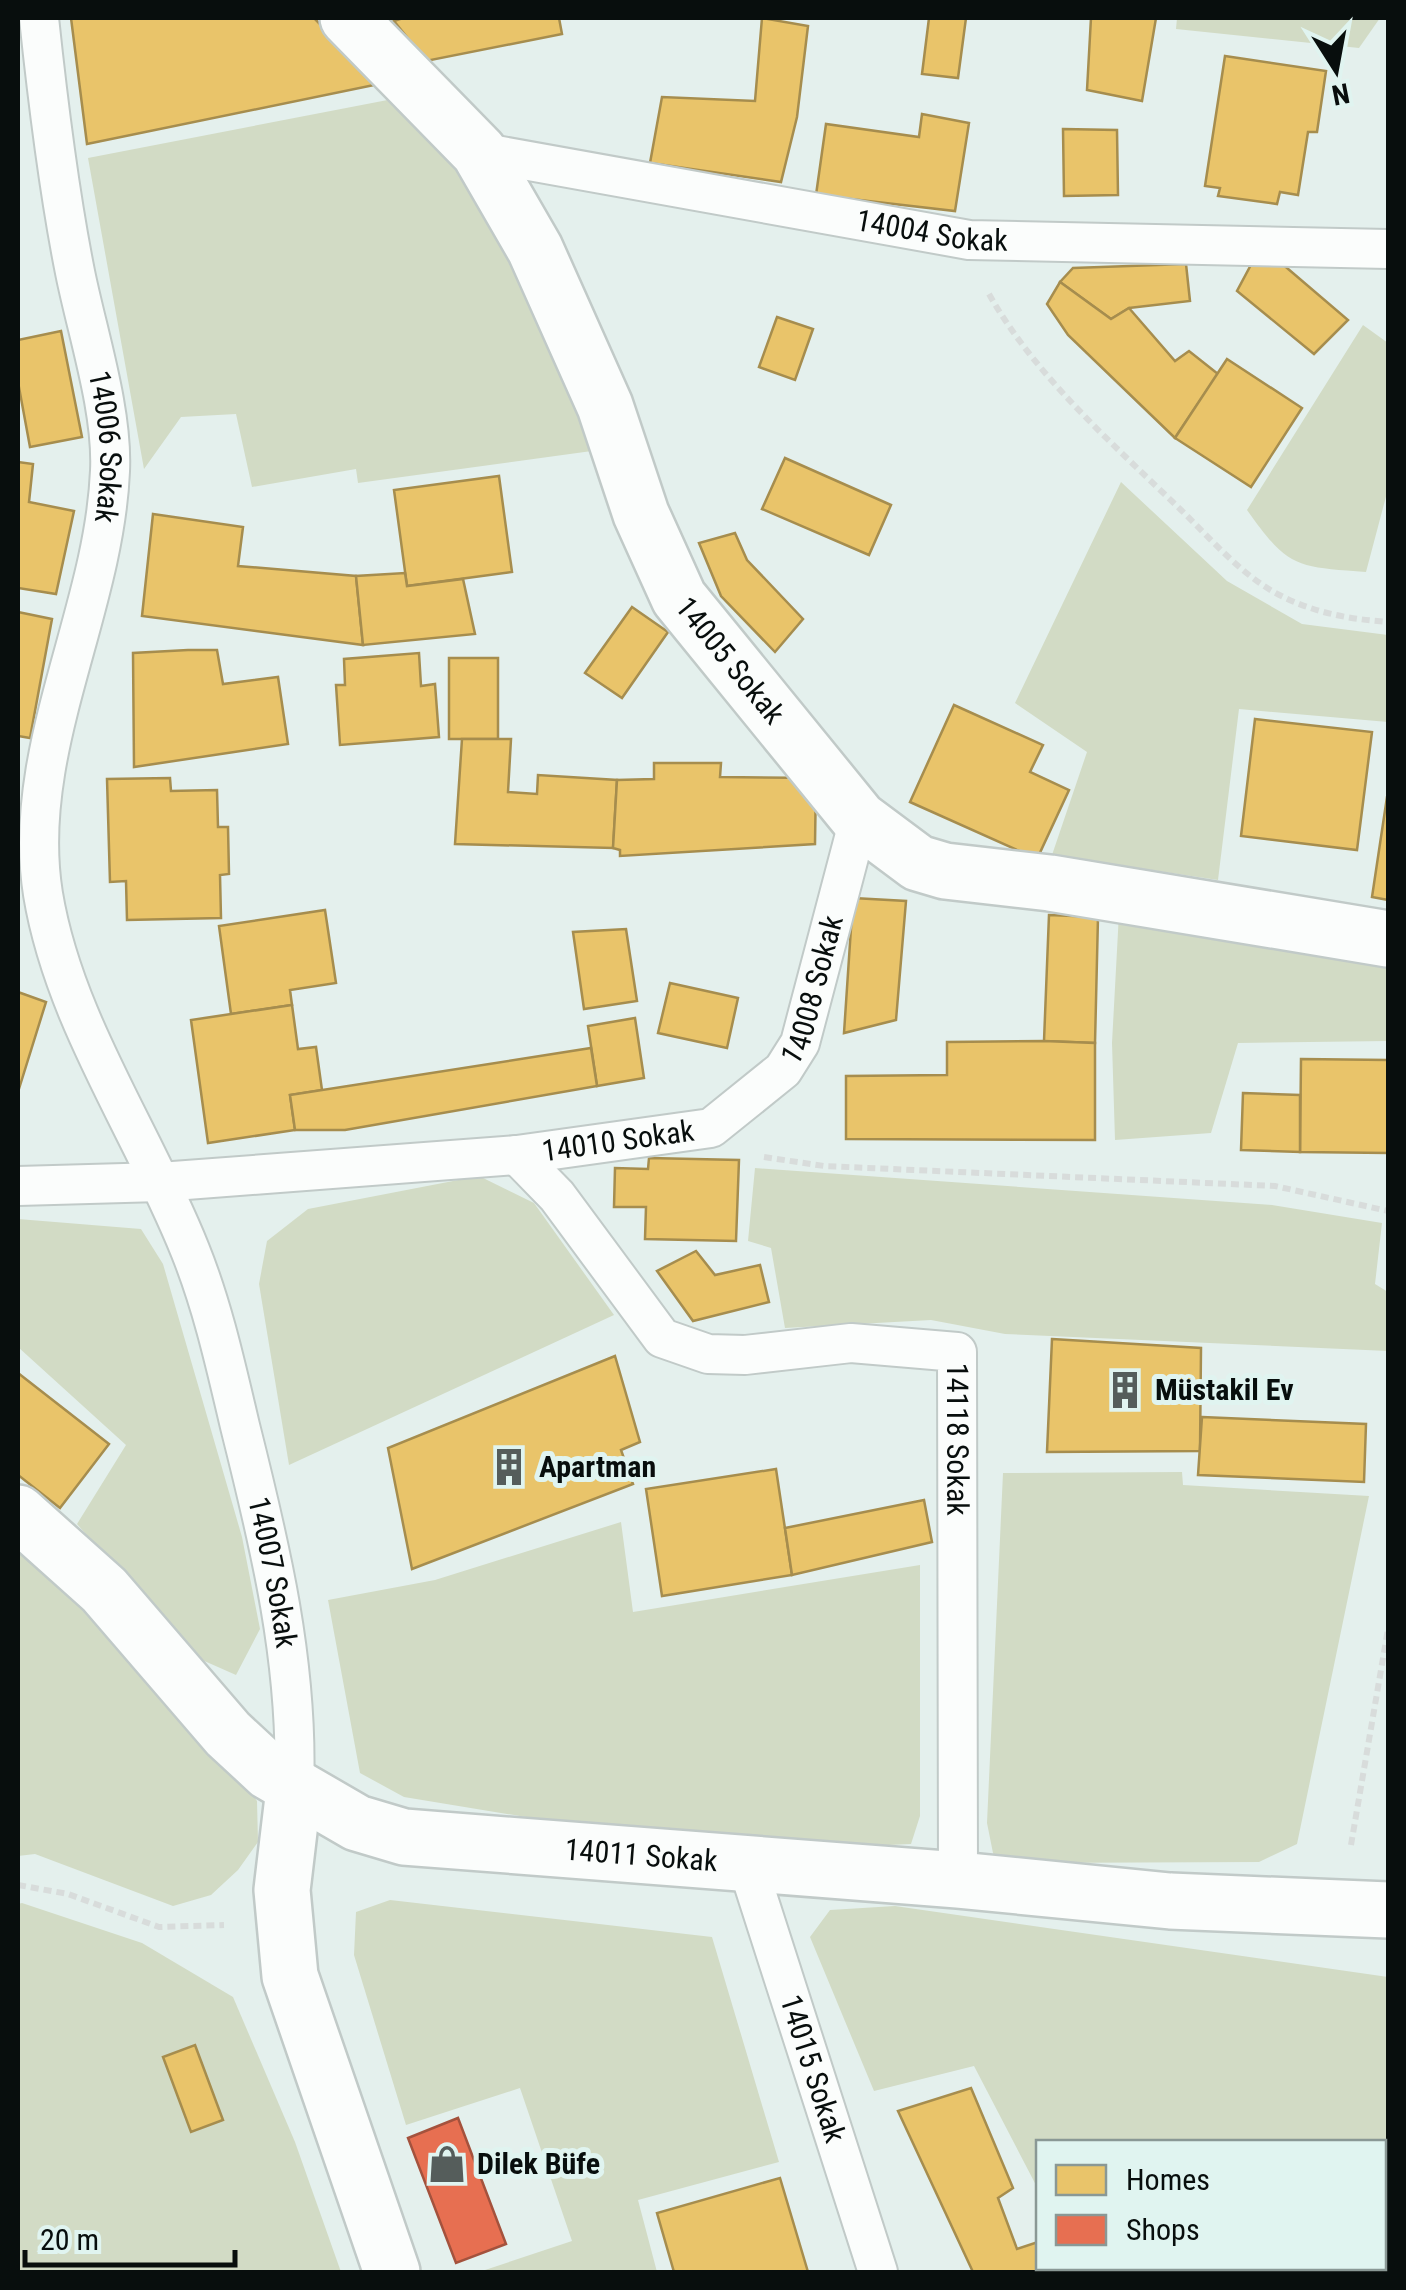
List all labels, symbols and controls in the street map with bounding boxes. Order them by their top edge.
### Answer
north arrow [1286,20,1386,120]
text: N [1329,76,1352,112]
street label: 14004 Sokak [853,202,1009,258]
street label: 14006 Sokak [82,367,128,526]
street label: 14005 Sokak [668,590,793,731]
street label: 14008 Sokak [773,911,850,1071]
street label: 14010 Sokak [540,1113,697,1168]
street label: 14118 Sokak [940,1363,975,1516]
building icon: Müstakil Ev [1104,1369,1146,1411]
place label: Müstakil Ev [1155,1372,1294,1407]
building icon: Apartman [488,1446,530,1488]
place label: Apartman [539,1449,656,1484]
street label: 14007 Sokak [241,1493,305,1651]
street label: 14011 Sokak [564,1832,719,1878]
street label: 14015 Sokak [773,1991,853,2147]
legend [1036,2140,1386,2270]
shop icon: Dilek Büfe [426,2143,468,2185]
place label: Dilek Büfe [477,2146,600,2181]
text: Homes [1126,2162,1210,2197]
scale bar [25,2205,235,2267]
text: Shops [1126,2212,1200,2247]
text: 20 m [40,2222,99,2257]

